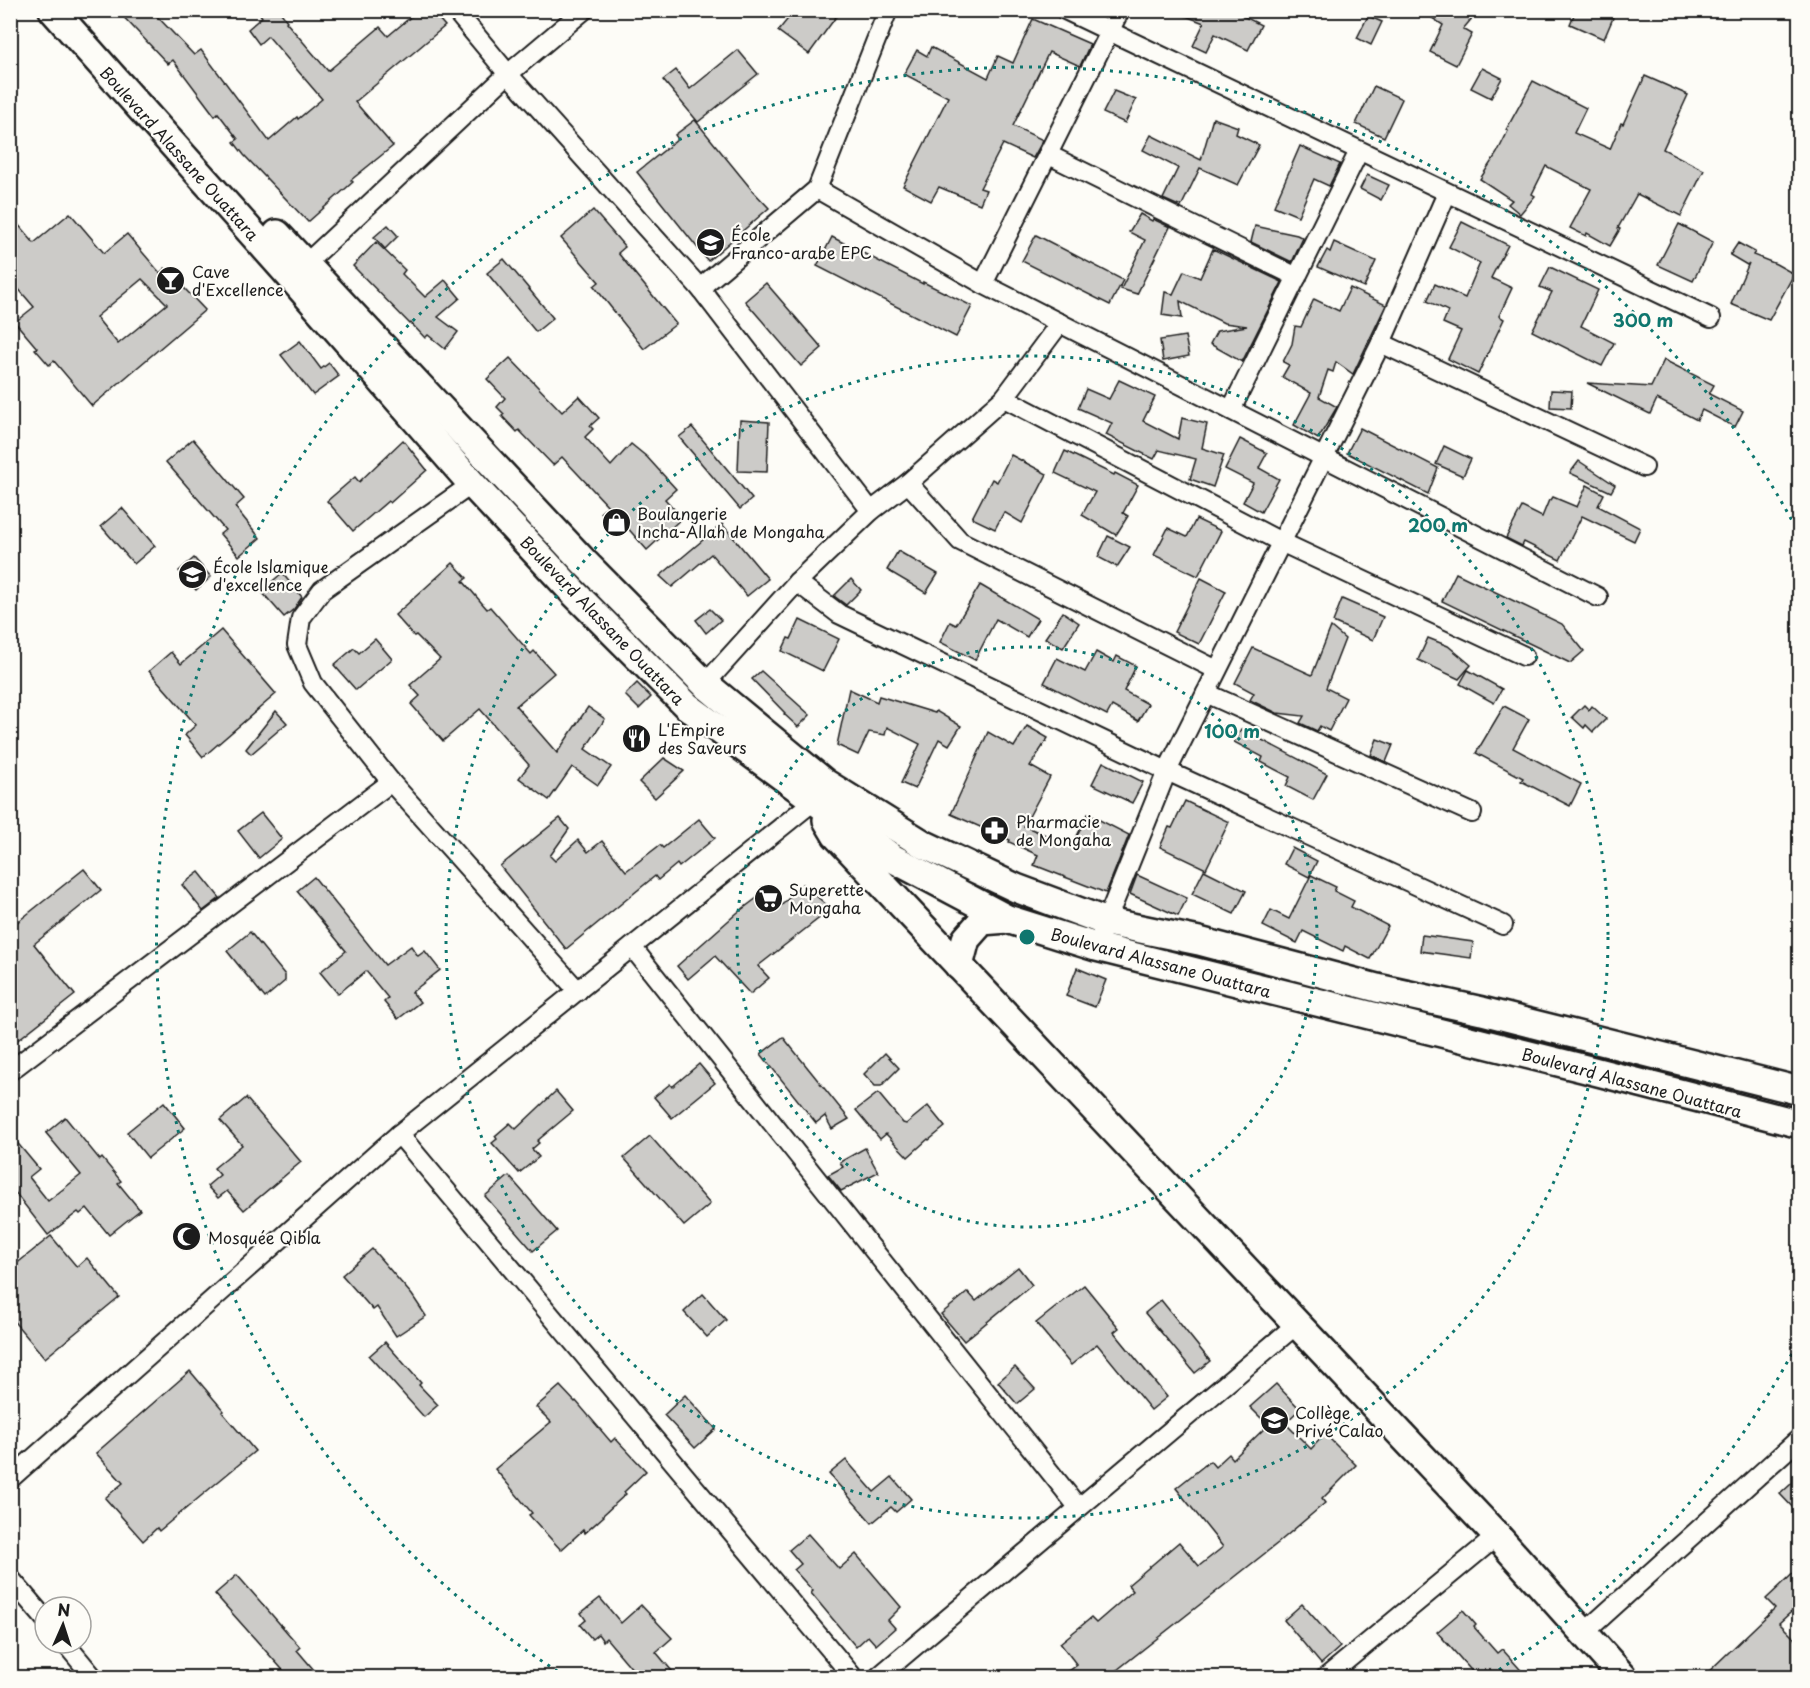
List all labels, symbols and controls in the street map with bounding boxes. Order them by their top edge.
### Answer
street label: Boulevard Alassane Ouattara [95,61,265,245]
place label: École Franco-arabe EPC [731,222,872,264]
school or university icon: École Franco-arabe EPC [694,227,726,259]
place label: Cave d'Excellence [192,259,284,301]
bar icon: Cave d'Excellence [155,264,187,296]
text: 300 m [1613,306,1673,333]
place label: Boulangerie Incha-Allah de Mongaha [637,501,825,543]
shop icon: Boulangerie Incha-Allah de Mongaha [600,506,632,538]
text: 200 m [1408,511,1468,538]
street label: Boulevard Alassane Ouattara [515,530,691,710]
place label: École Islamique d'excellence [213,554,328,596]
school or university icon: École Islamique d'excellence [176,559,208,591]
place label: L'Empire des Saveurs [658,717,747,759]
text: 100 m [1204,717,1260,744]
restaurant icon: L'Empire des Saveurs [621,722,653,754]
place label: Pharmacie de Mongaha [1016,809,1111,851]
pharmacy icon: Pharmacie de Mongaha [979,814,1011,846]
place label: Superette Mongaha [789,877,864,919]
supermarket icon: Superette Mongaha [752,882,784,914]
street label: Boulevard Alassane Ouattara [1048,921,1274,1003]
centre of rings [1017,927,1037,947]
street label: Boulevard Alassane Ouattara [1519,1041,1745,1123]
mosque icon: Mosquée Qibla [171,1221,203,1253]
place label: Mosquée Qibla [208,1225,321,1249]
place label: Collège Privé Calao [1295,1400,1384,1442]
school or university icon: Collège Privé Calao [1258,1405,1290,1437]
north arrow [33,1595,93,1655]
text: N [57,1597,71,1621]

